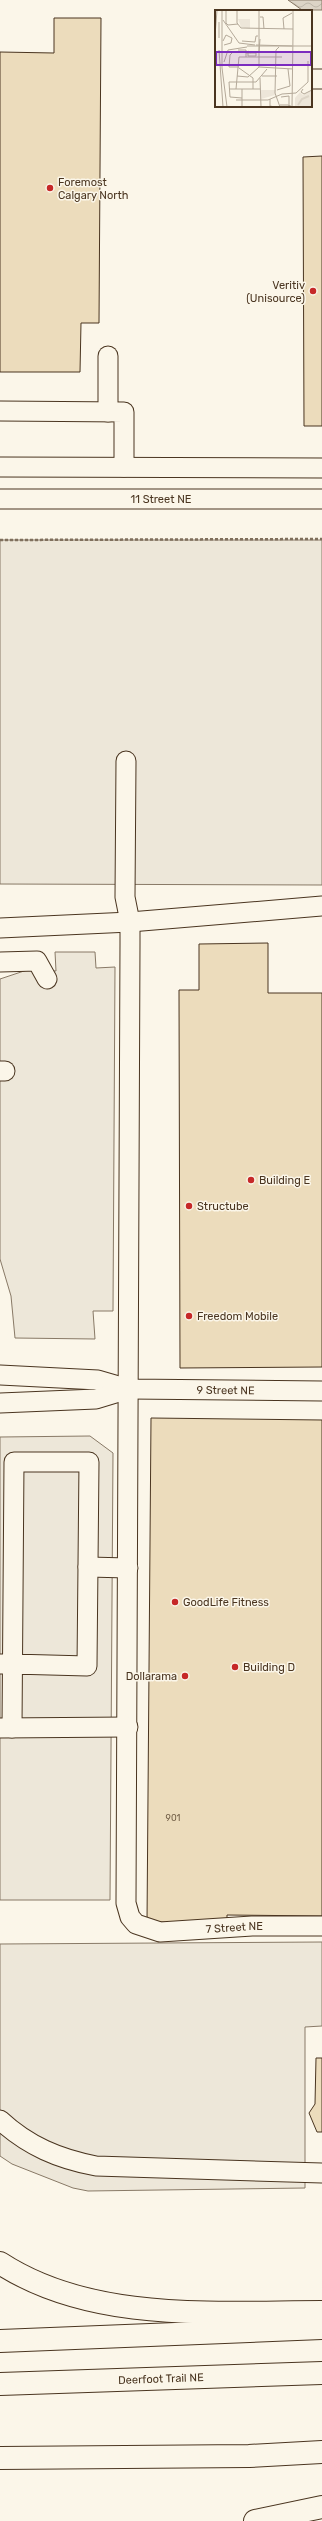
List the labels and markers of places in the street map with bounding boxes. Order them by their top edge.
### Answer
place label: Foremost Calgary North [58,176,129,202]
marker: Foremost Calgary North [45,183,55,193]
place label: Veritiv (Unisource) [246,279,305,305]
marker: Veritiv (Unisource) [308,286,318,296]
place label: Building E [259,1174,310,1187]
marker: Building E [246,1175,256,1185]
place label: Structube [197,1200,249,1213]
marker: Structube [184,1201,194,1211]
place label: Freedom Mobile [197,1310,278,1323]
marker: Freedom Mobile [184,1311,194,1321]
place label: GoodLife Fitness [183,1596,269,1609]
marker: GoodLife Fitness [170,1597,180,1607]
place label: Building D [243,1661,295,1674]
marker: Building D [230,1662,240,1672]
place label: Dollarama [126,1670,177,1683]
marker: Dollarama [180,1671,190,1681]

